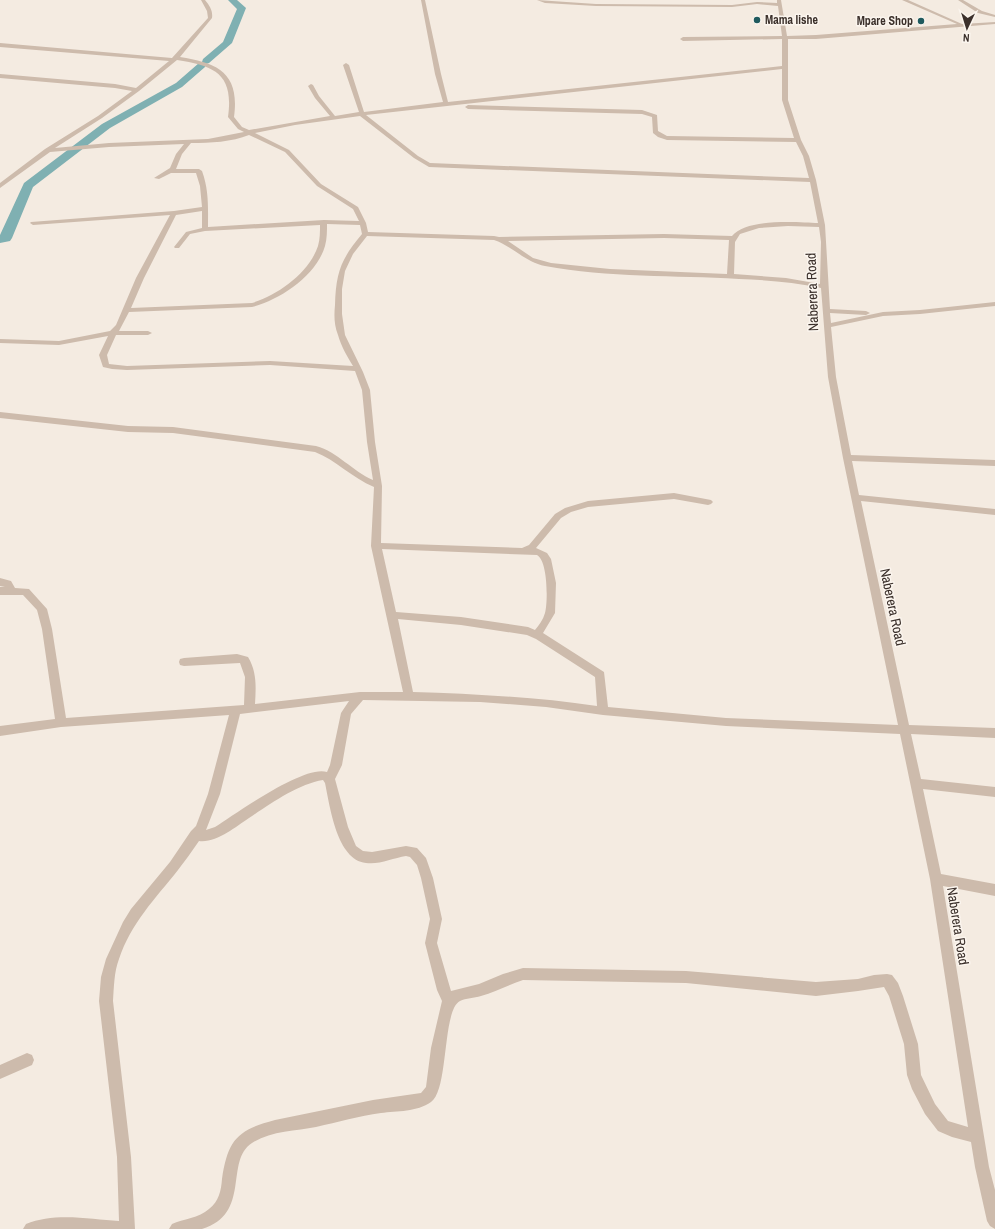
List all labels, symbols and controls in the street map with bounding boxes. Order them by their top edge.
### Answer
north arrow [947,8,987,48]
place label: Mama lishe [765,12,819,28]
place label: Mpare Shop [857,13,913,29]
marker: Mama lishe [752,15,762,25]
marker: Mpare Shop [916,16,926,26]
text: N [963,31,970,45]
street label: Naberera Road [802,252,822,332]
street label: Naberera Road [876,567,910,647]
street label: Naberera Road [943,886,973,966]

